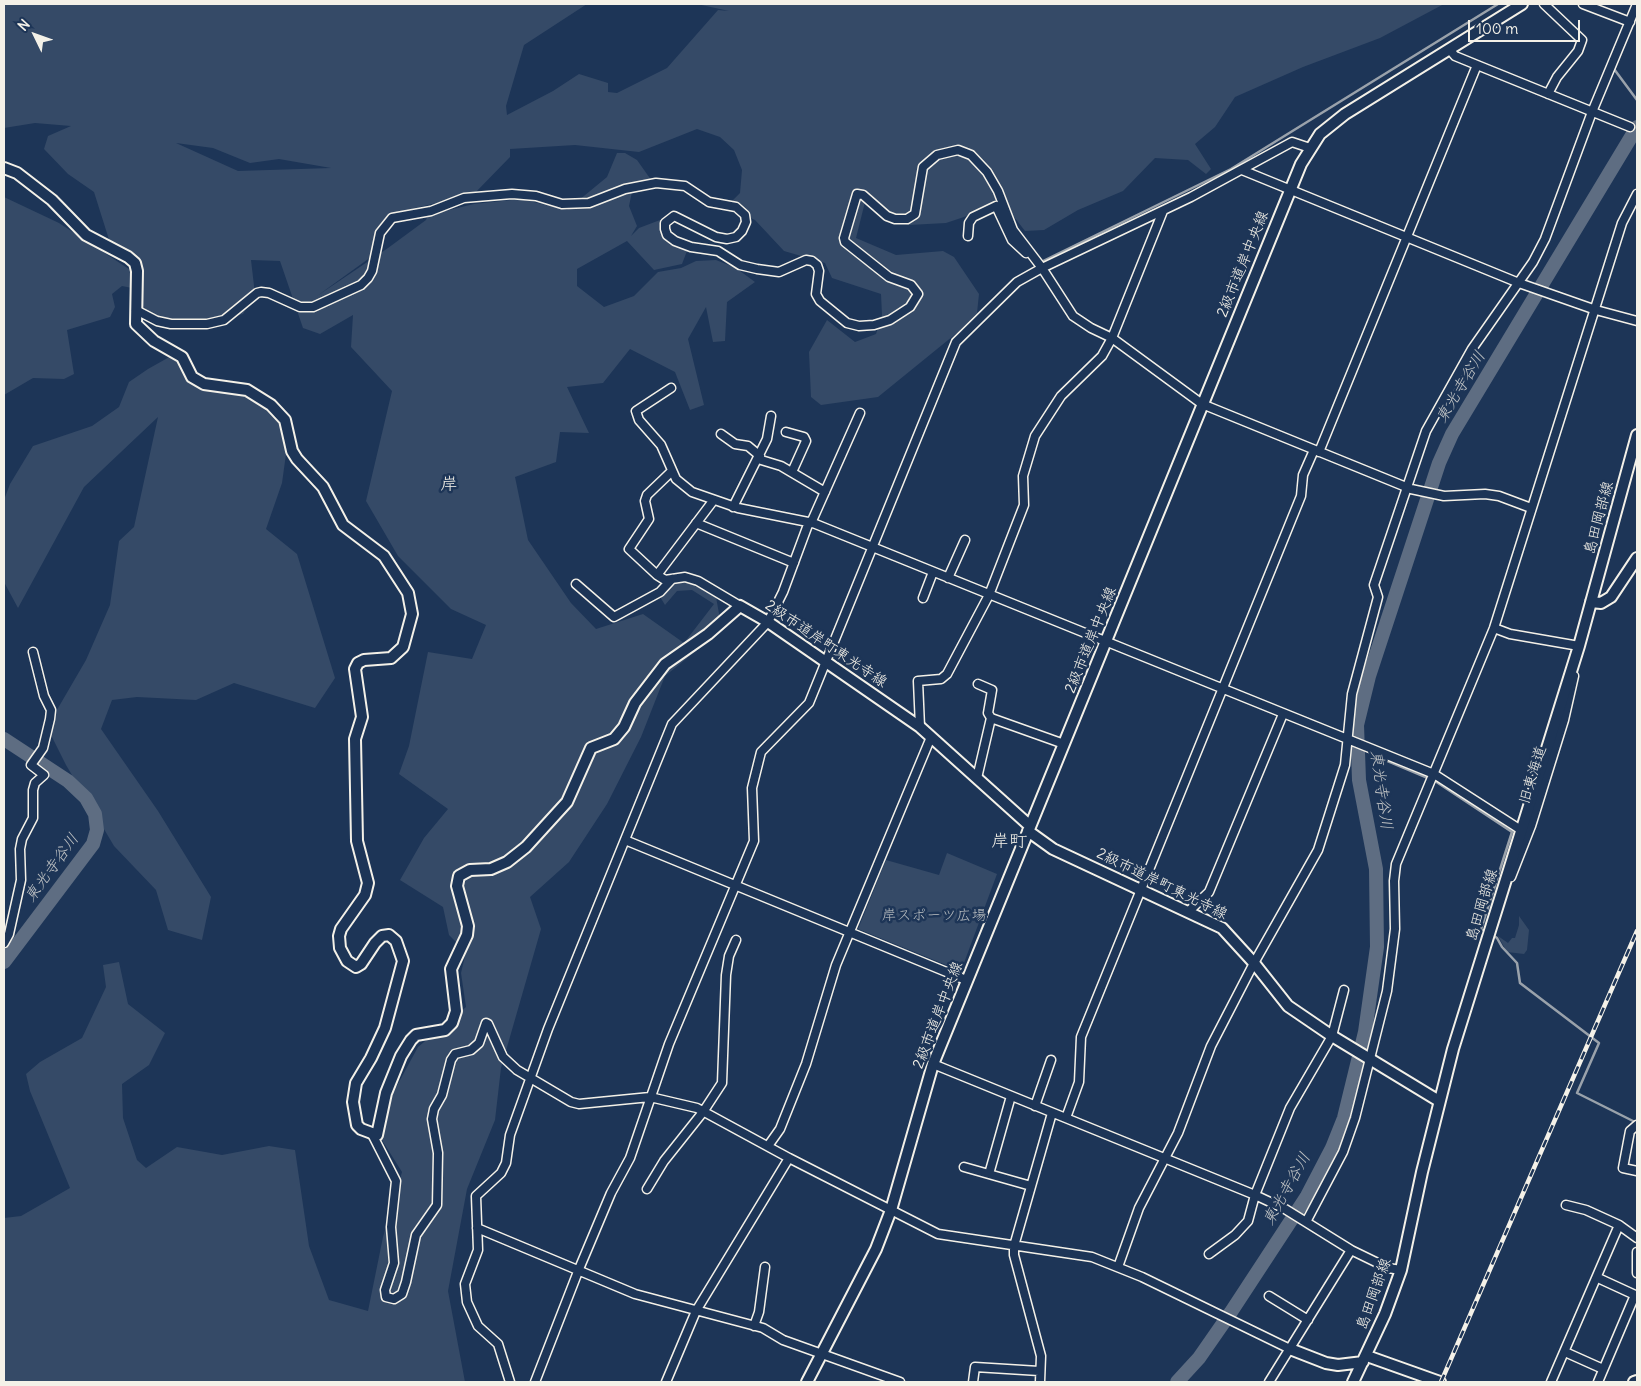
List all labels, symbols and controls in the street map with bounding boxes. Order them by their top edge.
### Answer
north arrow [10,10,60,60]
scale bar [1471,10,1584,42]
text: N [14,15,34,35]
text: 100 m [1476,19,1518,38]
street label: 2級市道岸中央線 [1213,208,1273,320]
water label: 東光寺谷川 [1432,348,1490,426]
district label: 岸 [440,474,458,496]
street label: 島田岡部線 [1581,479,1617,557]
street label: 2級市道岸中央線 [1061,584,1121,696]
street label: 2級市道岸町東光寺線 [762,596,890,692]
street label: 旧東海道 [1516,744,1550,806]
water label: 東光寺谷川 [1366,749,1396,831]
water label: 東光寺谷川 [21,830,83,906]
district label: 岸町 [991,831,1027,853]
street label: 2級市道岸町東光寺線 [1094,845,1230,923]
street label: 島田岡部線 [1462,867,1502,943]
park label: 岸スポーツ広場 [882,907,986,925]
street label: 2級市道岸中央線 [909,959,967,1071]
water label: 東光寺谷川 [1259,1149,1315,1229]
street label: 島田岡部線 [1353,1256,1395,1332]

